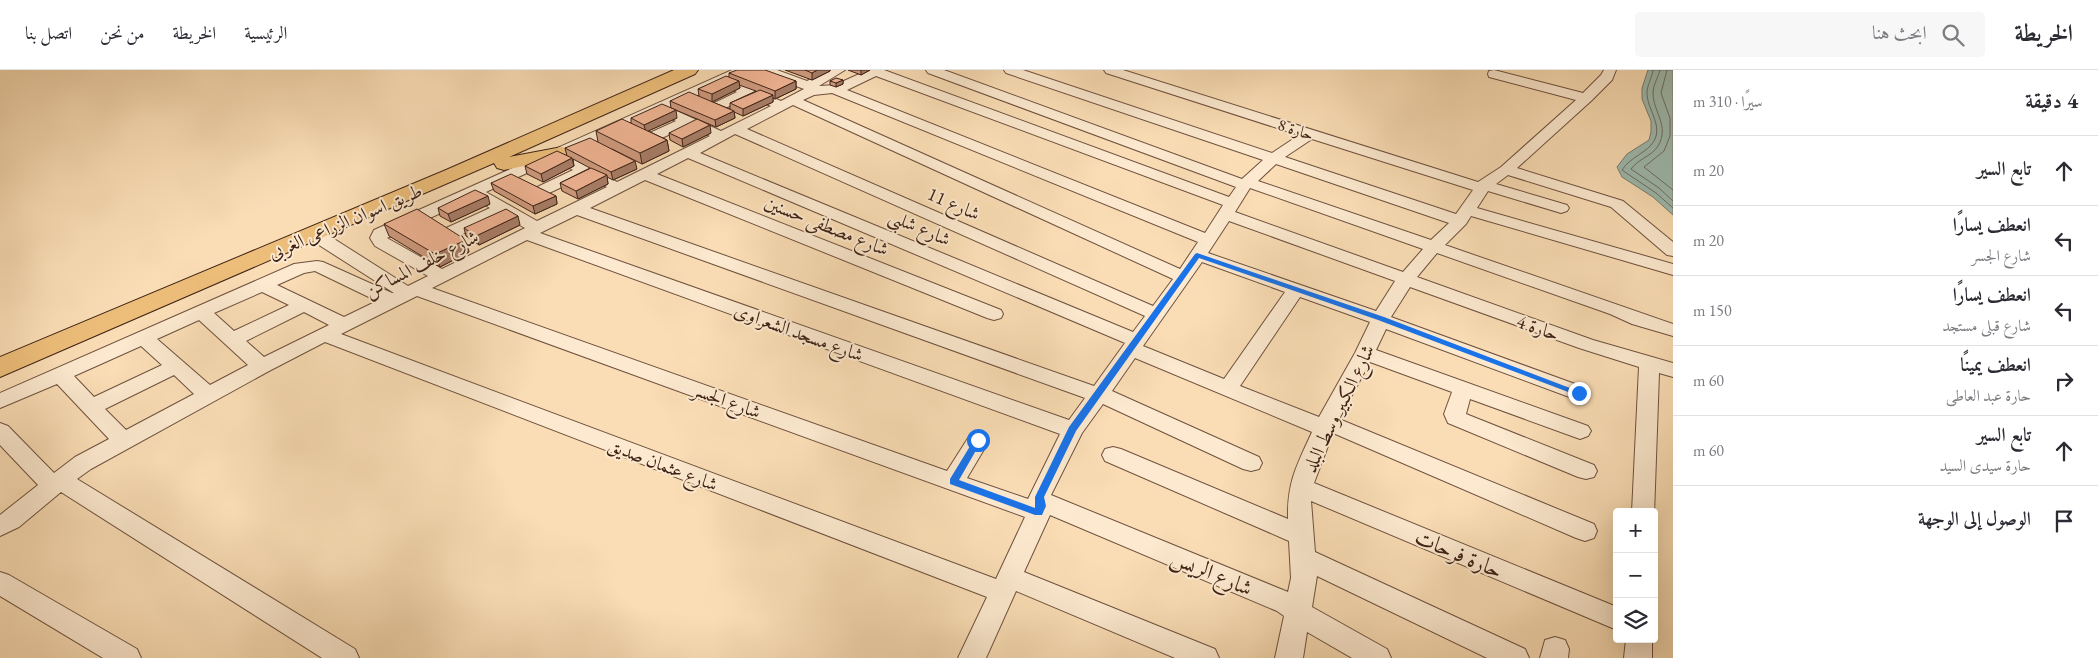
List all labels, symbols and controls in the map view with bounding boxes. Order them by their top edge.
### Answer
search box [1635,12,1985,57]
text: الخريطة [2015,17,2073,48]
text: ابحث هنا [1872,20,1927,45]
text: اتصل بنا [25,21,72,44]
text: من نحن [100,21,144,44]
text: الخريطة [172,21,216,44]
text: الرئيسية [244,21,287,44]
icon: search [1939,21,1967,49]
text: 4 دقيقة [2025,87,2078,114]
text: سيرًا · 310 m [1693,91,1763,112]
street label: حارة 8 [1275,114,1316,145]
text: تابع السير [1977,156,2031,181]
icon: ahead [2050,157,2078,185]
text: 20 m [1693,160,1724,181]
street label: طريق اسوان الزراعى الغربى [264,178,427,267]
street label: شارع 11 [922,181,984,229]
street label: شارع مصطفى حسنين [760,189,893,264]
street label: شارع شلبى [884,203,955,254]
text: انعطف يسارًا [1953,212,2031,237]
street label: شارع خلف المساكن [360,224,484,306]
icon: left [2050,227,2078,255]
text: 20 m [1693,230,1724,251]
text: شارع الجسر [1972,245,2031,266]
text: انعطف يسارًا [1953,282,2031,307]
street label: شارع مسجد الشعراوى [730,297,867,370]
icon: left [2050,297,2078,325]
text: 150 m [1693,300,1732,321]
street label: حارة 4 [1513,309,1562,346]
text: شارع قبلى مستجد [1942,315,2031,336]
street label: شارع الكبير وسط البلد [1297,340,1383,478]
text: انعطف يمينًا [1960,352,2031,377]
icon: right [2050,367,2078,395]
text: 60 m [1693,370,1724,391]
street label: شارع الجسر [686,376,764,427]
route end [1568,382,1591,405]
text: حارة عبد العاطى [1946,385,2031,406]
text: تابع السير [1977,422,2031,447]
route start [967,429,990,452]
street label: شارع عثمان صديق [603,432,721,500]
icon: ahead [2050,437,2078,465]
text: 60 m [1693,440,1724,461]
text: حارة سيدى السيد [1939,455,2031,476]
text: الوصول إلى الوجهة [1918,506,2031,531]
icon: arrive [2050,507,2078,535]
map controls [1613,508,1658,643]
button: + [1613,508,1658,553]
street label: حارة فرحات [1411,522,1507,585]
street label: شارع الريس [1165,542,1257,606]
button: − [1613,553,1658,598]
button: layers [1613,598,1658,643]

